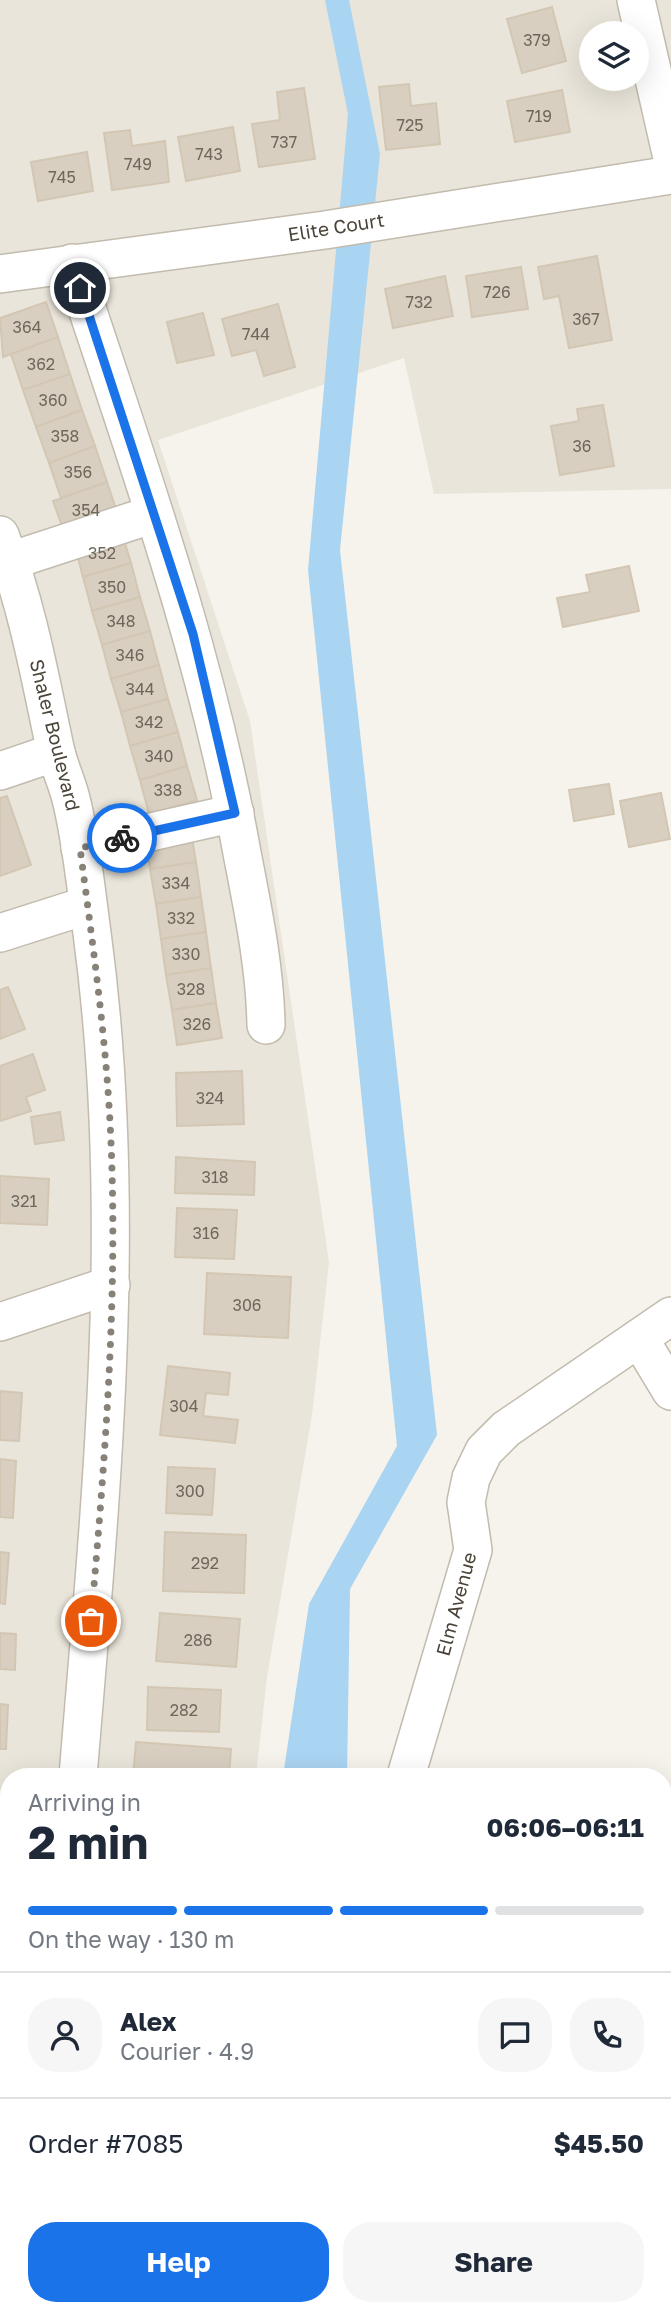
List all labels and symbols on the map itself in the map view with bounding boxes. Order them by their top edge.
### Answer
house number: 379 [523,30,551,50]
house number: 719 [526,106,552,126]
house number: 725 [396,115,424,135]
house number: 737 [271,132,297,152]
house number: 743 [195,144,223,164]
house number: 749 [124,154,152,174]
house number: 745 [48,167,76,187]
street label: Elite Court [286,208,386,245]
pin [50,258,110,318]
house number: 726 [483,282,511,302]
house number: 732 [405,292,433,312]
house number: 367 [572,309,600,329]
house number: 364 [13,317,41,337]
house number: 744 [242,324,270,344]
house number: 362 [27,354,55,374]
house number: 360 [39,390,67,410]
house number: 358 [51,426,79,446]
house number: 36 [572,436,592,456]
house number: 356 [64,462,92,482]
house number: 354 [72,500,100,520]
house number: 352 [88,543,116,563]
house number: 350 [98,577,126,597]
house number: 348 [107,611,135,631]
house number: 346 [116,645,144,665]
street label: Shaler Boulevard [26,657,85,813]
house number: 344 [126,679,154,699]
house number: 342 [135,712,163,732]
house number: 340 [144,746,174,766]
house number: 338 [154,780,182,800]
courier [87,803,157,873]
house number: 334 [162,873,190,893]
house number: 332 [167,908,195,928]
house number: 330 [172,944,200,964]
house number: 328 [177,979,205,999]
house number: 326 [183,1014,211,1034]
house number: 324 [196,1088,224,1108]
house number: 318 [202,1167,228,1187]
house number: 321 [11,1191,37,1211]
house number: 316 [193,1223,219,1243]
house number: 306 [233,1295,261,1315]
house number: 304 [169,1396,199,1416]
house number: 300 [175,1481,205,1501]
street label: Elm Avenue [431,1550,480,1658]
house number: 292 [191,1553,219,1573]
pin [61,1591,121,1651]
house number: 286 [184,1630,212,1650]
house number: 282 [170,1700,198,1720]

